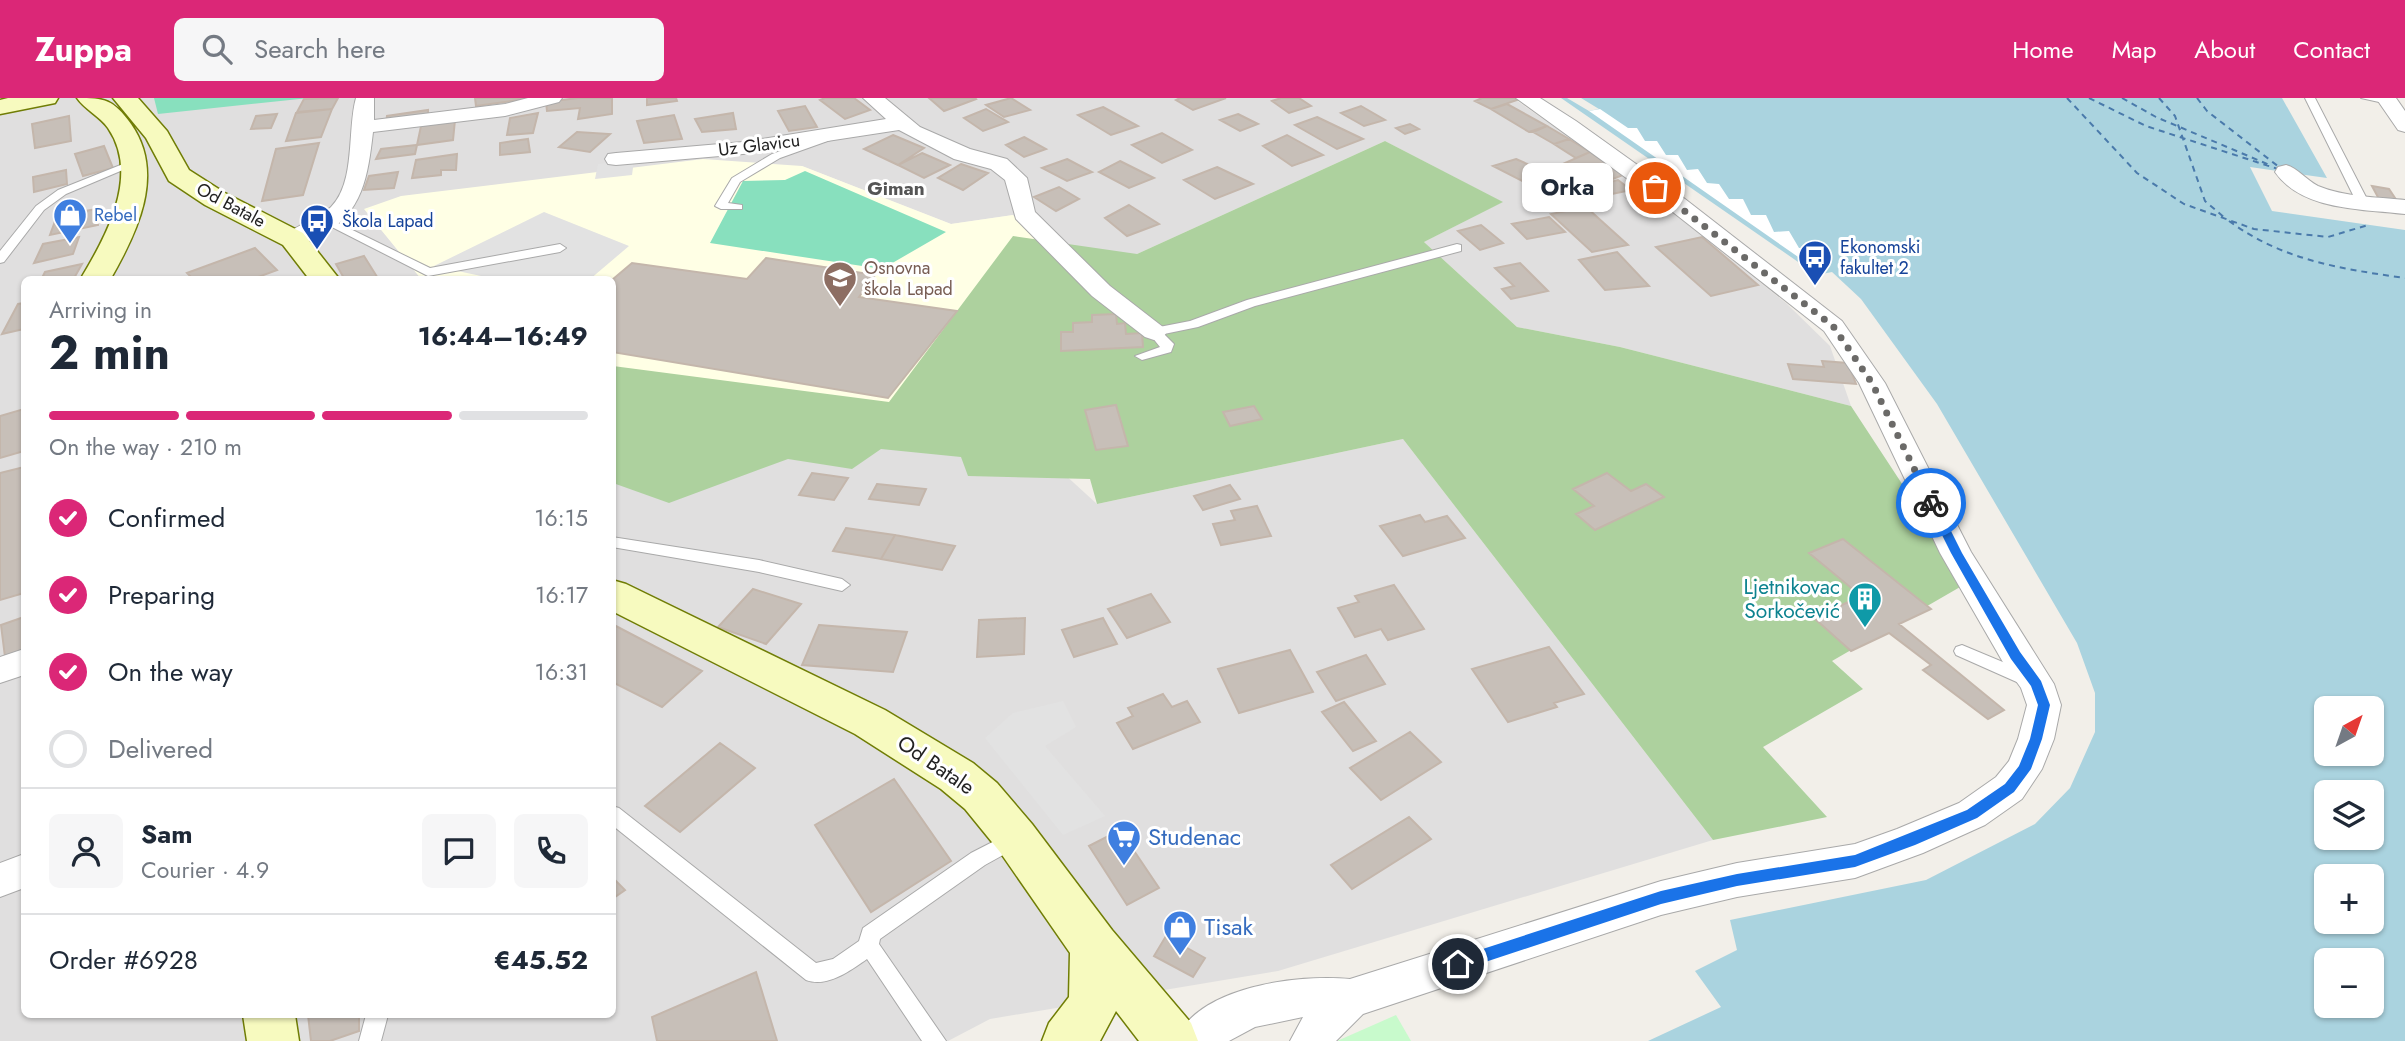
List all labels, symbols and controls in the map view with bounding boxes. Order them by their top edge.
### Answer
search box [174,18,664,81]
text: Zuppa [35,26,132,73]
icon: search [198,30,236,68]
text: Search here [254,30,385,68]
text: Home [2012,32,2074,67]
text: Map [2112,32,2156,67]
text: About [2194,32,2255,67]
text: Contact [2293,32,2370,67]
street label: Uz Glavicu [717,127,801,163]
pin [1625,158,1685,218]
callout: Orka [1522,164,1613,212]
icon: bag [1636,169,1674,207]
text: Orka [1540,170,1595,204]
district label: Giman [867,175,925,202]
street label: Od Batale [192,176,270,234]
shop icon: Rebel [51,196,89,245]
place label: Rebel [94,202,137,228]
bus stop icon: Škola Lapad [298,202,336,251]
place label: Škola Lapad [342,208,433,234]
place label: Ekonomski fakultet 2 [1840,234,1921,281]
bus stop icon: Ekonomski fakultet 2 [1796,238,1834,287]
place label: Osnovna škola Lapad [864,255,953,302]
school or university icon: Osnovna škola Lapad [821,259,859,308]
text: Arriving in [49,293,152,327]
text: 16:44–16:49 [418,317,588,355]
text: 2 min [49,320,170,386]
text: On the way · 210 m [49,430,242,464]
courier [1896,468,1966,538]
icon: bike [1912,484,1950,522]
icon: check [49,499,87,537]
text: Confirmed [108,499,225,537]
text: 16:15 [534,501,588,535]
place label: Ljetnikovac Sorkočević [1744,572,1840,626]
icon: check [49,576,87,614]
text: Preparing [108,576,215,614]
text: 16:17 [535,578,588,612]
building icon: Ljetnikovac Sorkočević [1846,580,1884,629]
icon: check [49,653,87,691]
text: On the way [108,653,233,691]
text: 16:31 [535,655,588,689]
north arrow [2314,696,2384,766]
map controls [2314,696,2384,1018]
street label: Od Batale [891,728,981,802]
text: Delivered [108,730,213,768]
button: layers [2314,780,2384,850]
button: person [49,814,123,888]
button: chat [422,814,496,888]
button: phone [514,814,588,888]
text: Sam [141,815,193,853]
supermarket icon: Studenac [1105,818,1143,867]
place label: Studenac [1148,819,1241,854]
text: Courier · 4.9 [141,853,269,887]
button: + [2314,864,2384,934]
shop icon: Tisak [1161,908,1199,957]
place label: Tisak [1204,909,1254,944]
pin [1428,934,1488,994]
text: Order #6928 [49,941,198,979]
text: €45.52 [494,941,588,979]
icon: home [1439,945,1477,983]
button: − [2314,948,2384,1018]

